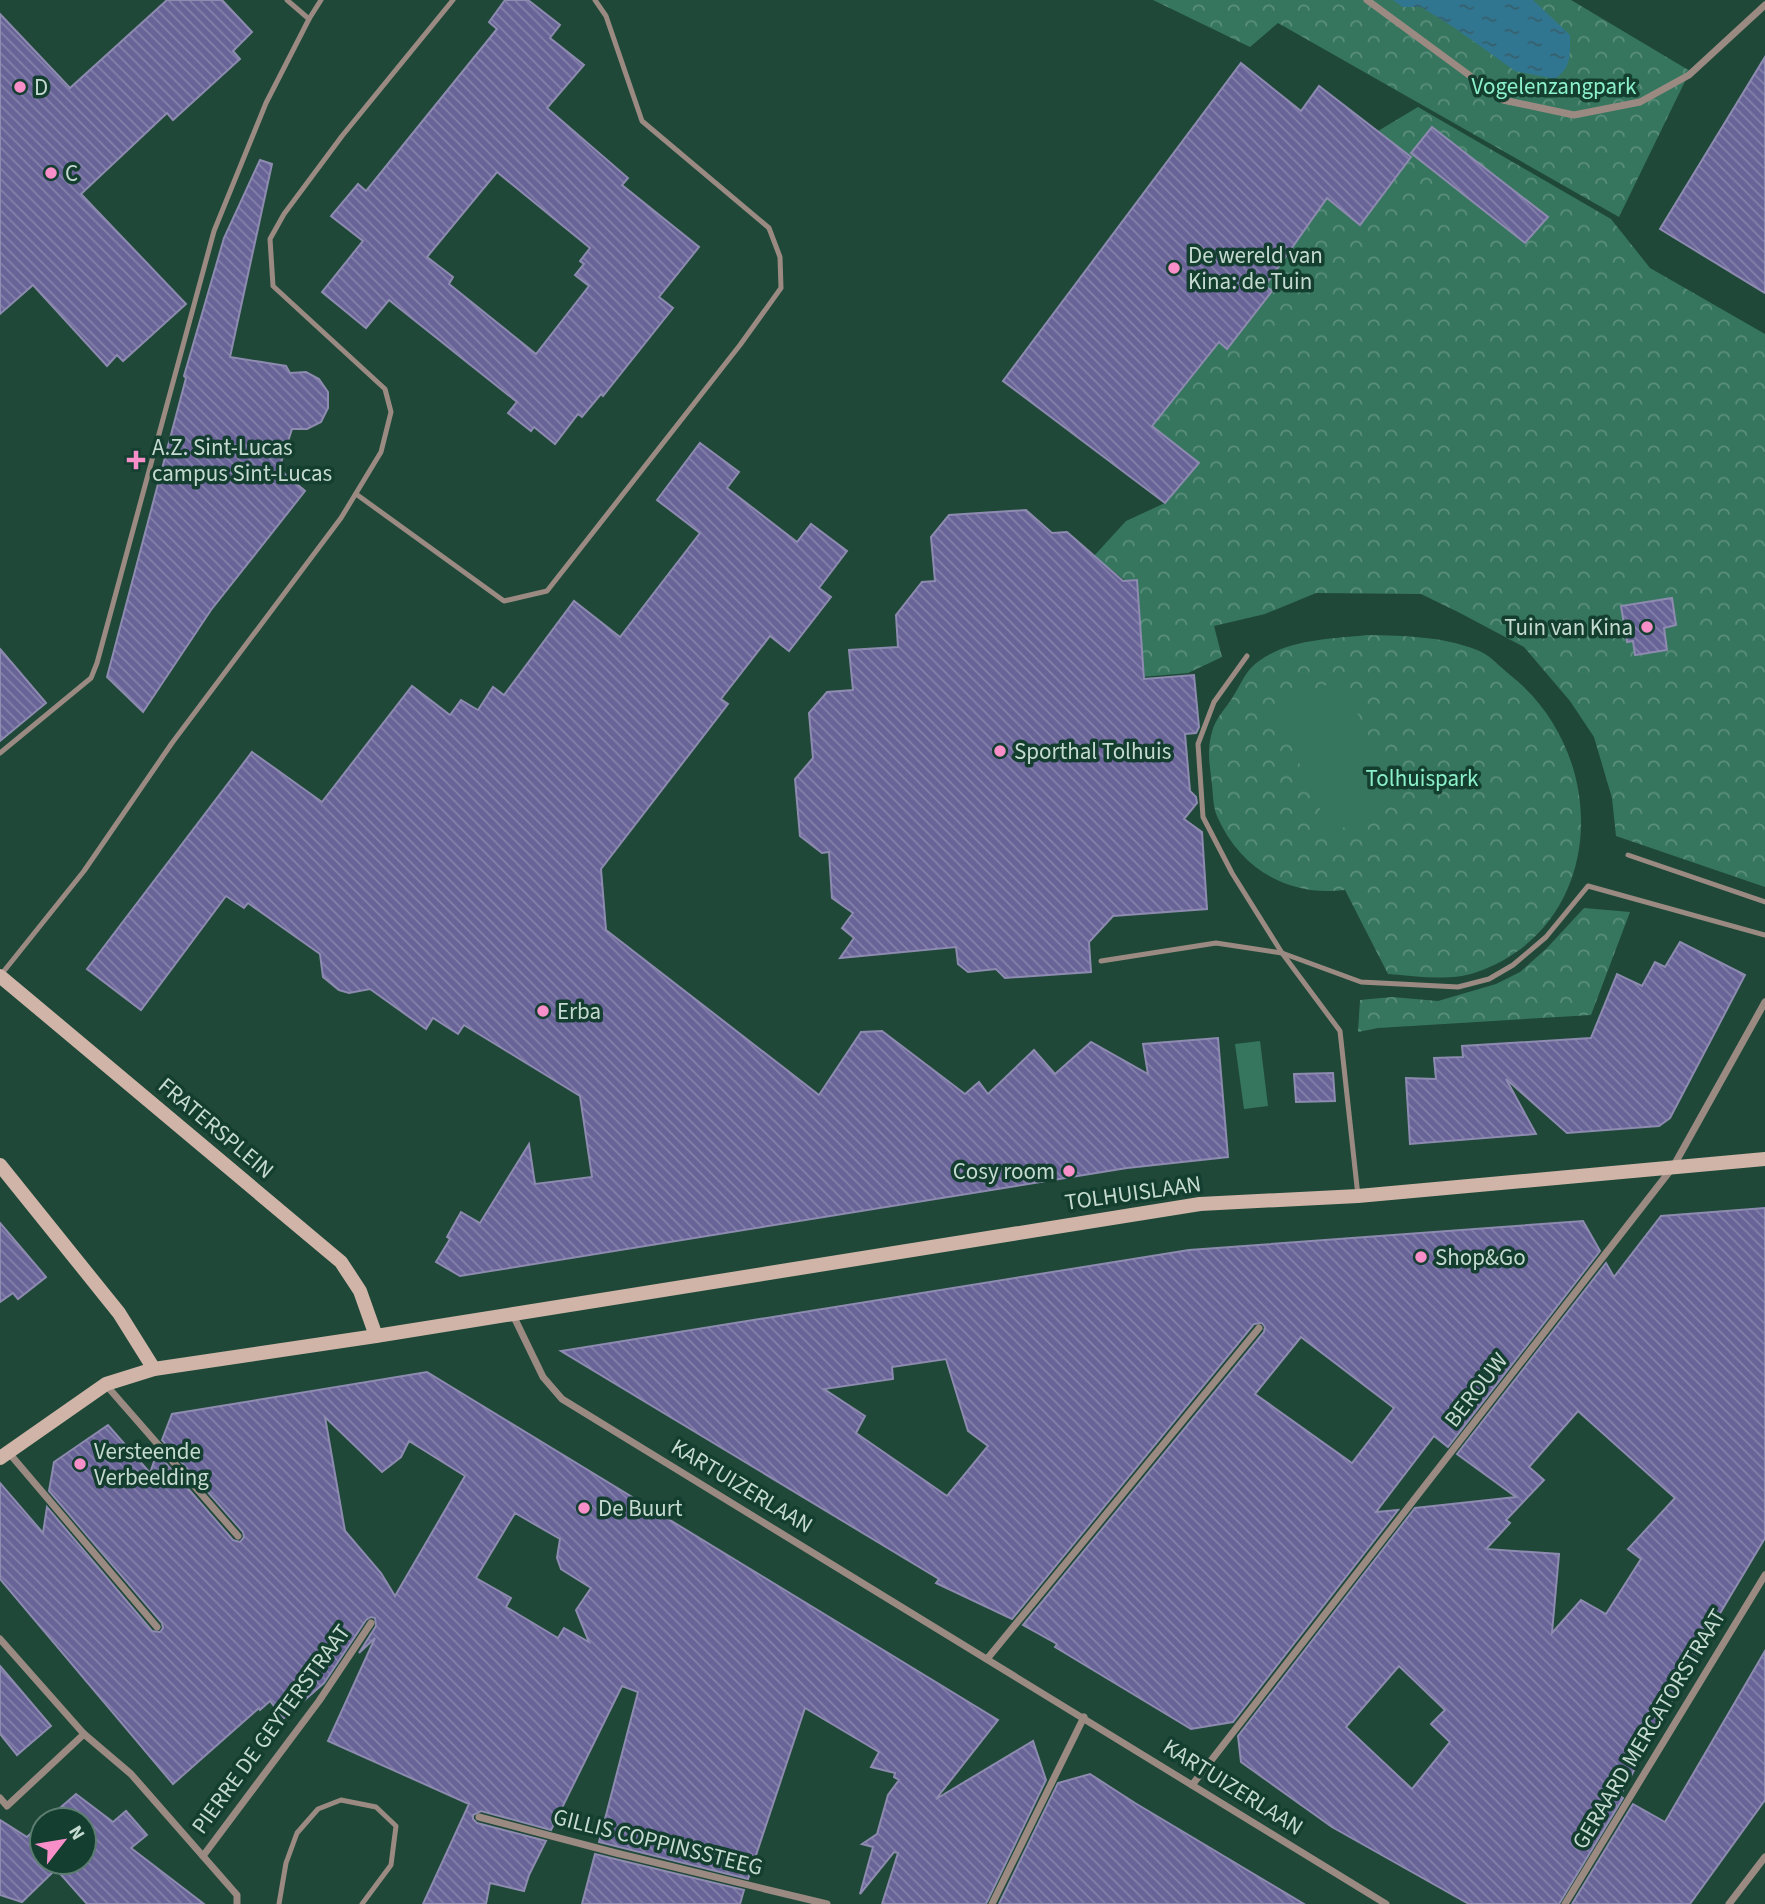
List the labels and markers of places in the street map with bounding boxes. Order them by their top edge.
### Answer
place label: D [34,71,48,104]
marker: D [12,79,28,95]
place label: C [65,157,78,190]
marker: C [43,165,59,181]
place label: De wereld van Kina: de Tuin [1188,239,1323,298]
marker: De wereld van Kina: de Tuin [1166,260,1182,276]
place label: A.Z. Sint-Lucas campus Sint-Lucas [152,431,332,490]
marker: A.Z. Sint-Lucas campus Sint-Lucas [126,450,146,470]
place label: Tuin van Kina [1504,611,1633,644]
marker: Tuin van Kina [1639,619,1655,635]
place label: Sporthal Tolhuis [1014,735,1171,768]
marker: Sporthal Tolhuis [992,743,1008,759]
place label: Erba [557,995,601,1028]
marker: Erba [535,1003,551,1019]
place label: Cosy room [953,1155,1055,1188]
marker: Cosy room [1061,1163,1077,1179]
place label: Shop&Go [1435,1241,1526,1274]
marker: Shop&Go [1413,1249,1429,1265]
place label: Versteende Verbeelding [94,1435,209,1494]
marker: Versteende Verbeelding [72,1456,88,1472]
place label: De Buurt [598,1492,683,1525]
marker: De Buurt [576,1500,592,1516]

